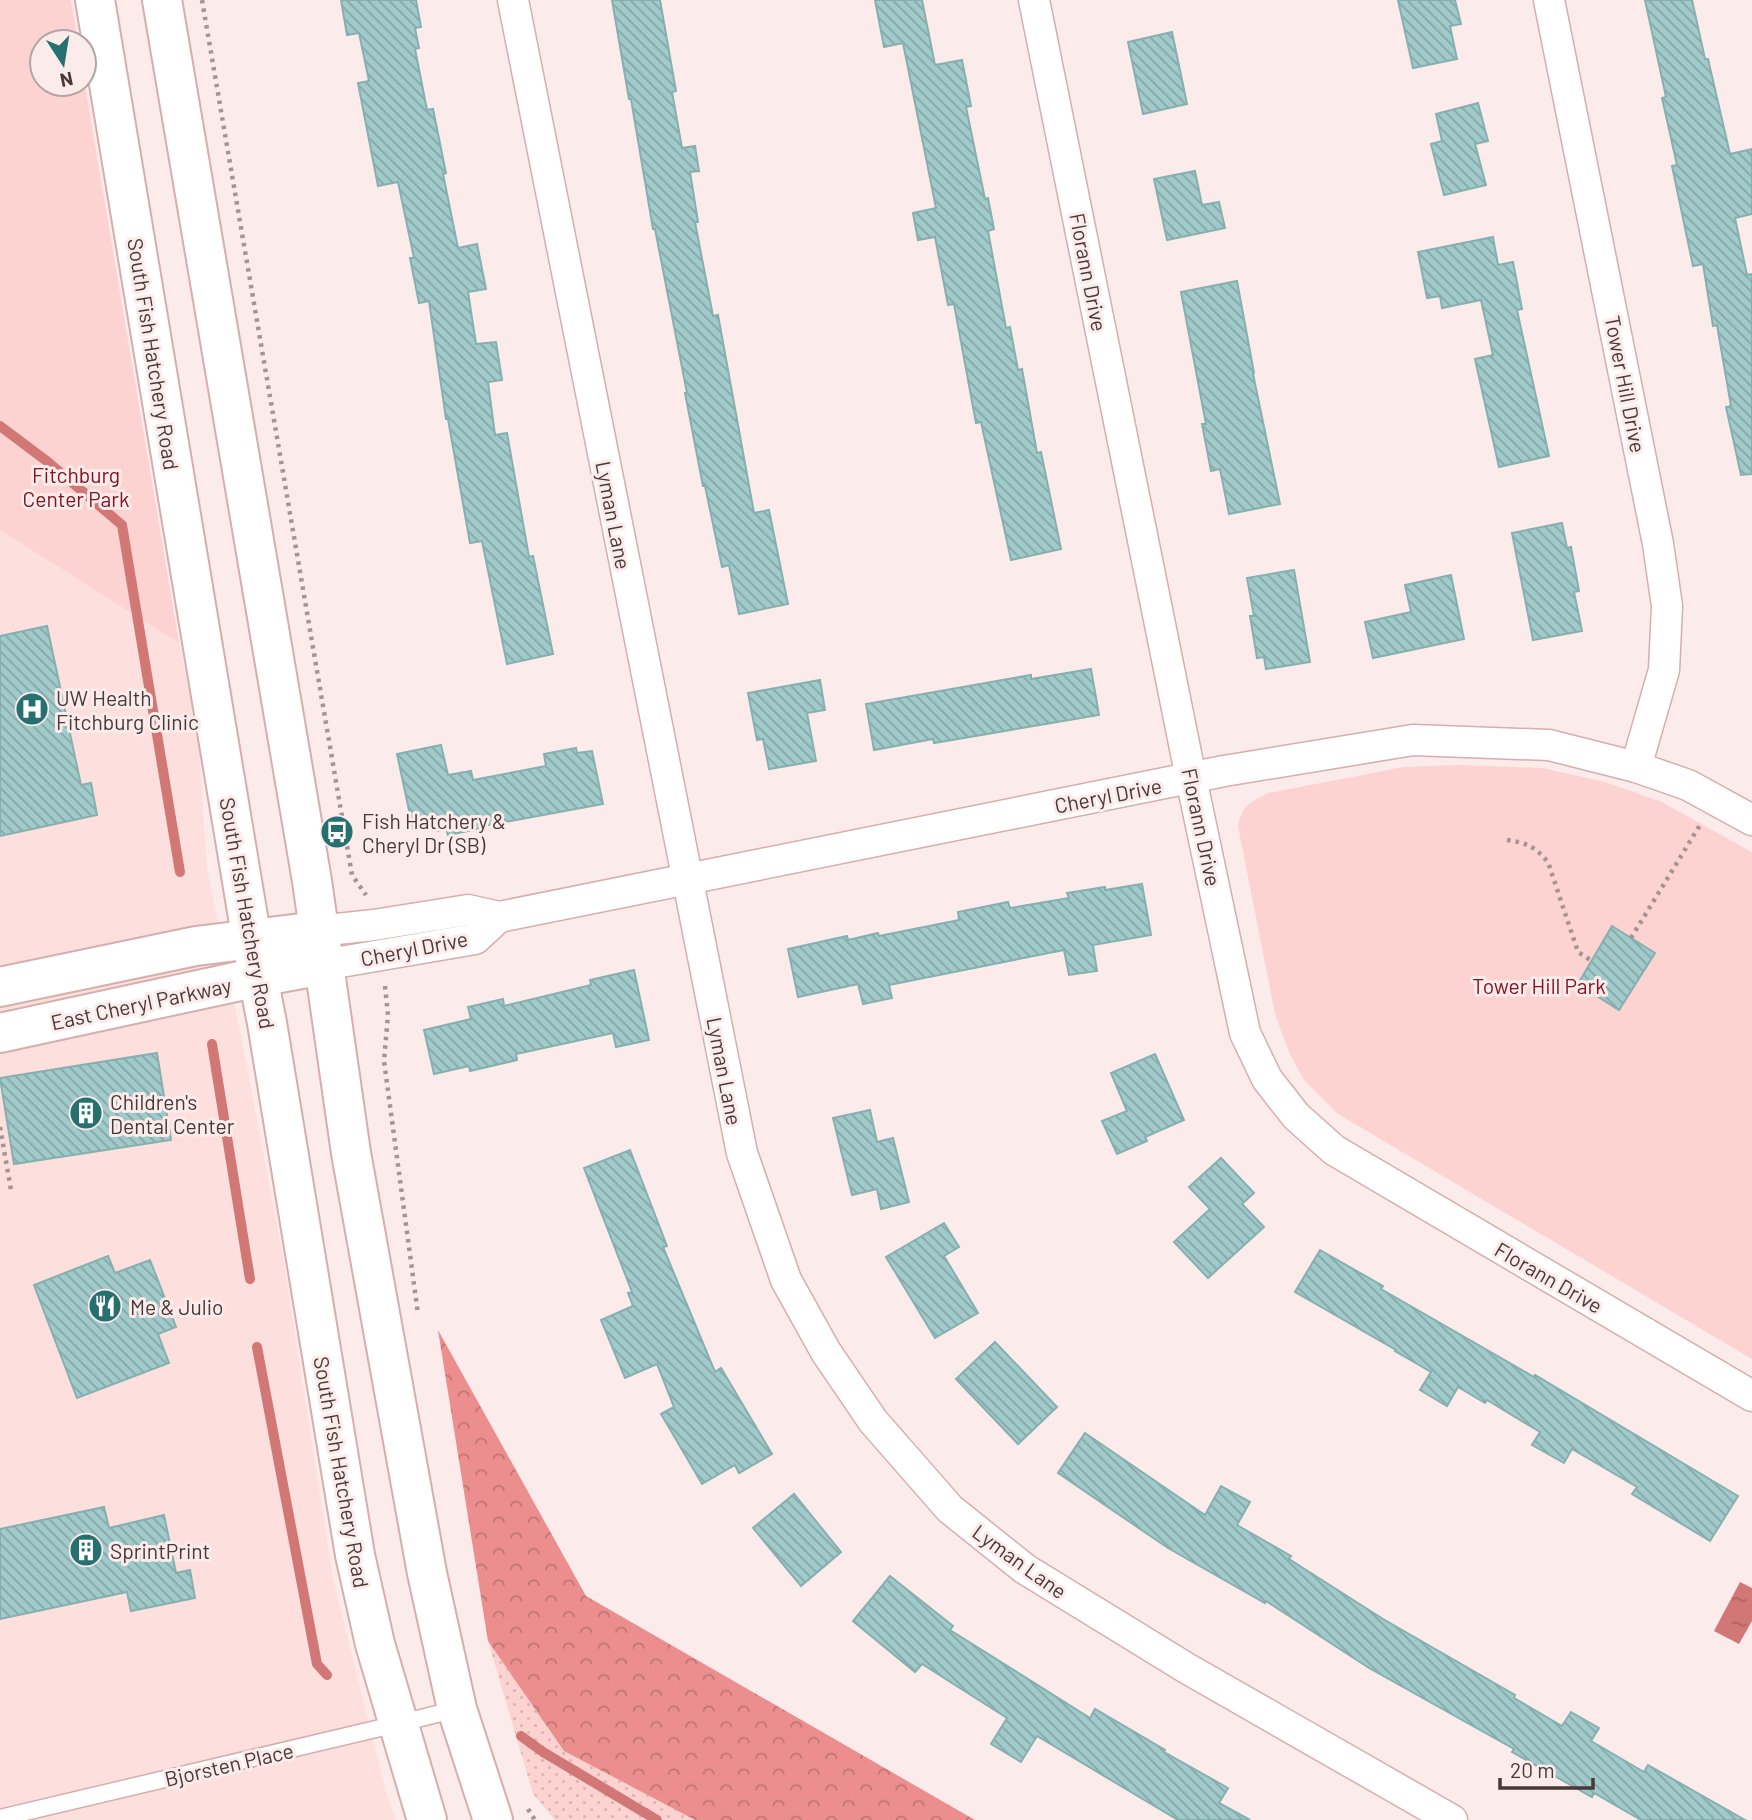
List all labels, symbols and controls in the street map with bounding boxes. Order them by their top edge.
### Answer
north arrow [28,28,98,98]
text: N [58,68,75,93]
street label: Florann Drive [1065,211,1113,333]
street label: South Fish Hatchery Road [123,236,185,472]
street label: Tower Hill Drive [1600,313,1652,455]
street label: Lyman Lane [591,459,637,571]
park label: Fitchburg Center Park [23,462,129,511]
place label: UW Health Fitchburg Clinic [56,685,199,734]
hospital icon: UW Health Fitchburg Clinic [13,690,51,728]
street label: Florann Drive [1177,766,1227,888]
street label: Cheryl Drive [1052,772,1164,818]
street label: South Fish Hatchery Road [215,795,281,1031]
place label: Fish Hatchery & Cheryl Dr (SB) [362,808,506,857]
bus stop icon: Fish Hatchery & Cheryl Dr (SB) [318,813,356,851]
street label: Cheryl Drive [358,925,470,971]
street label: East Cheryl Parkway [48,972,234,1034]
park label: Tower Hill Park [1472,973,1606,998]
street label: Lyman Lane [702,1015,748,1127]
place label: Children's Dental Center [110,1089,235,1138]
building icon: Children's Dental Center [67,1094,105,1132]
street label: Florann Drive [1491,1236,1607,1318]
restaurant icon: Me & Julio [86,1287,124,1325]
place label: Me & Julio [130,1294,223,1319]
street label: South Fish Hatchery Road [309,1354,375,1590]
street label: Lyman Lane [968,1519,1072,1603]
building icon: SprintPrint [67,1531,105,1569]
place label: SprintPrint [110,1538,210,1563]
street label: Bjorsten Place [162,1737,296,1791]
scale bar [1500,1746,1593,1790]
text: 20 m [1510,1757,1555,1782]

